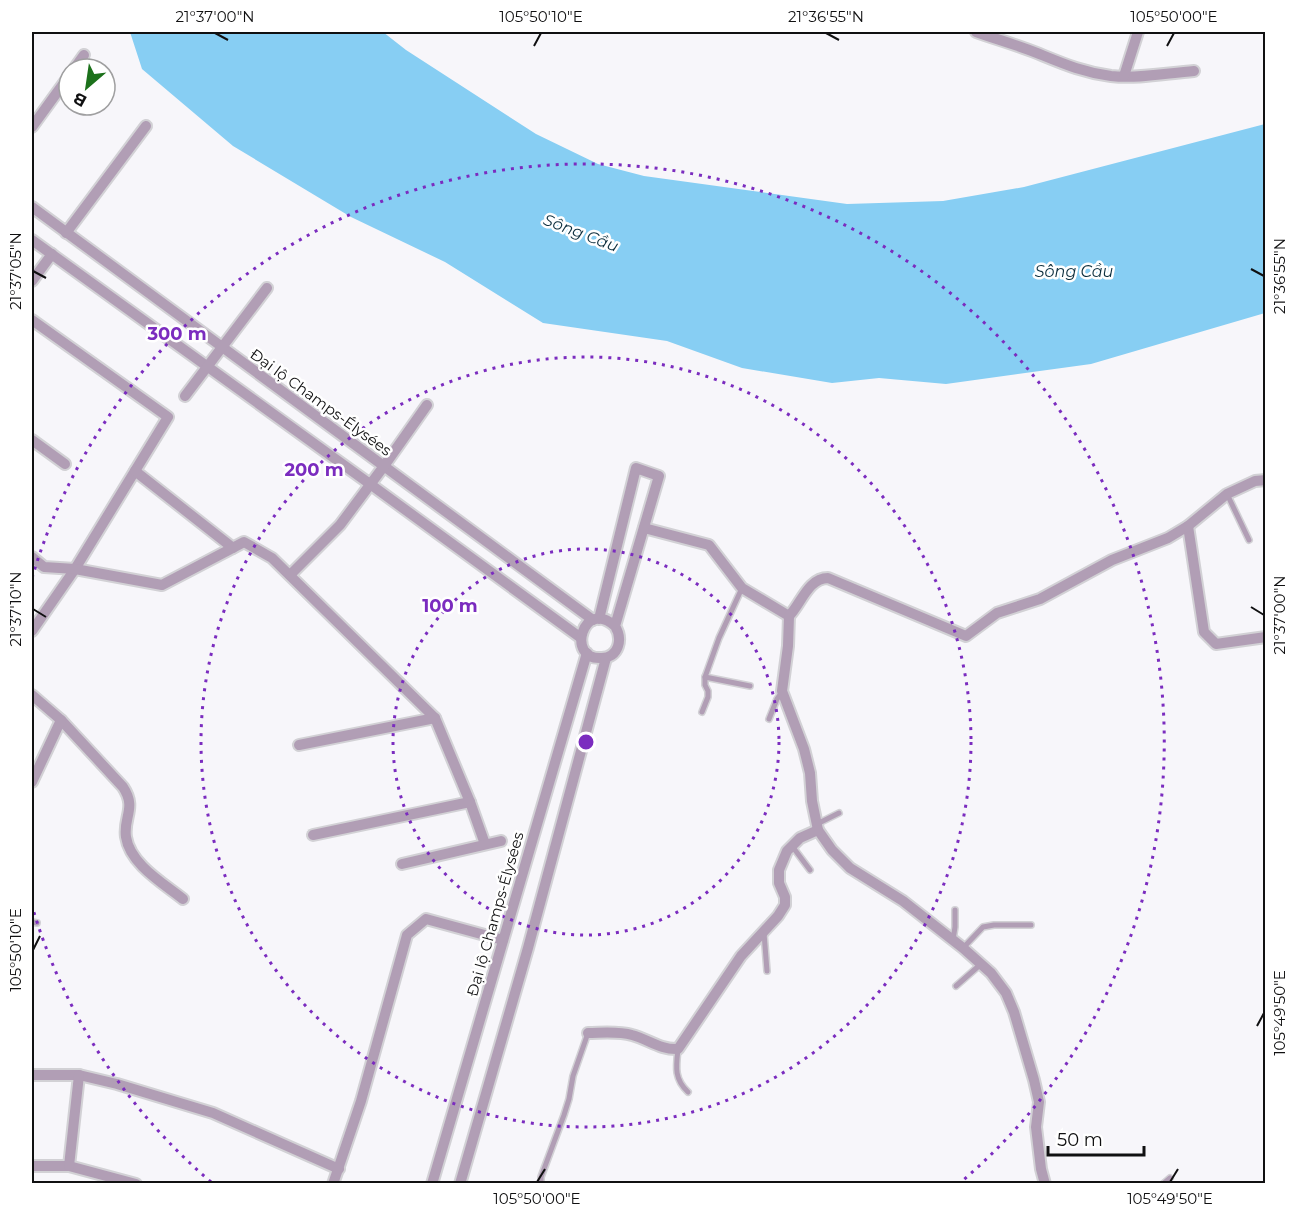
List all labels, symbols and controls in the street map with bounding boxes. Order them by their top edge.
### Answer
text: 21°37'00"N [176,7,254,26]
text: 105°50'10"E [499,7,583,26]
text: 21°36'55"N [788,7,864,26]
text: 105°50'00"E [1130,7,1218,26]
north arrow [57,57,117,117]
text: B [70,88,90,111]
water label: Sông Cầu [541,210,621,256]
text: 21°37'05"N [6,232,25,310]
text: 21°36'55"N [1270,238,1289,314]
water label: Sông Cầu [1035,262,1114,281]
text: 300 m [146,323,207,345]
street label: Đại lộ Champs-Élysées [247,344,395,460]
text: 200 m [284,459,344,481]
text: 21°37'10"N [6,571,25,647]
text: 21°37'00"N [1270,576,1289,654]
text: 100 m [422,595,478,617]
centre of rings [576,732,596,752]
street label: Đại lộ Champs-Élysées [462,830,528,998]
text: 105°50'10"E [6,908,25,992]
text: 105°49'50"E [1270,970,1289,1056]
scale bar [1048,1119,1144,1157]
text: 50 m [1057,1129,1103,1151]
text: 105°50'00"E [493,1189,581,1208]
text: 105°49'50"E [1127,1189,1213,1208]

